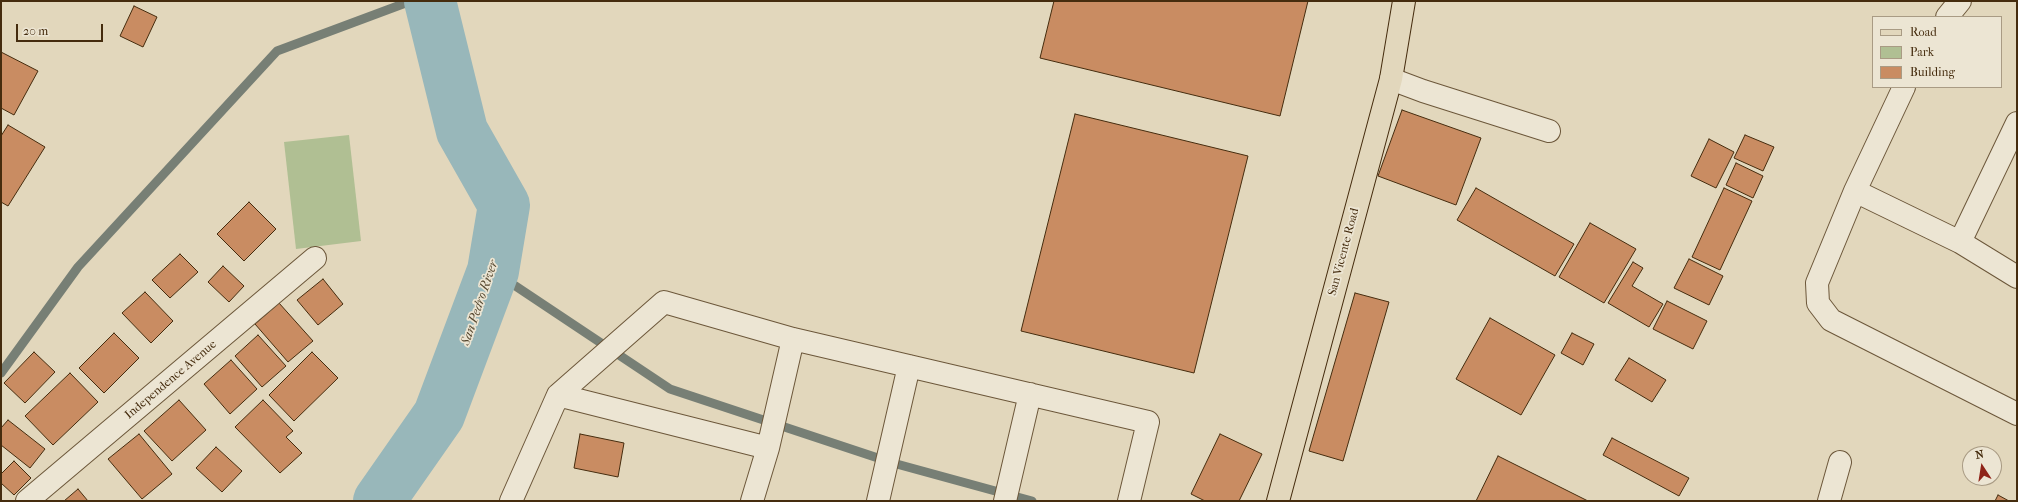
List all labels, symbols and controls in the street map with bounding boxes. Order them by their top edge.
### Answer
scale bar [18,16,105,42]
legend [1872,16,2002,88]
text: 20 m [23,24,48,38]
text: Road [1910,25,1937,39]
text: Park [1910,45,1934,59]
text: Building [1910,65,1955,79]
street label: San Vicente Road [1325,207,1363,297]
water label: San Pedro River [458,258,502,348]
street label: Independence Avenue [122,337,220,423]
north arrow [1962,446,2002,486]
text: N [1974,448,1985,462]

